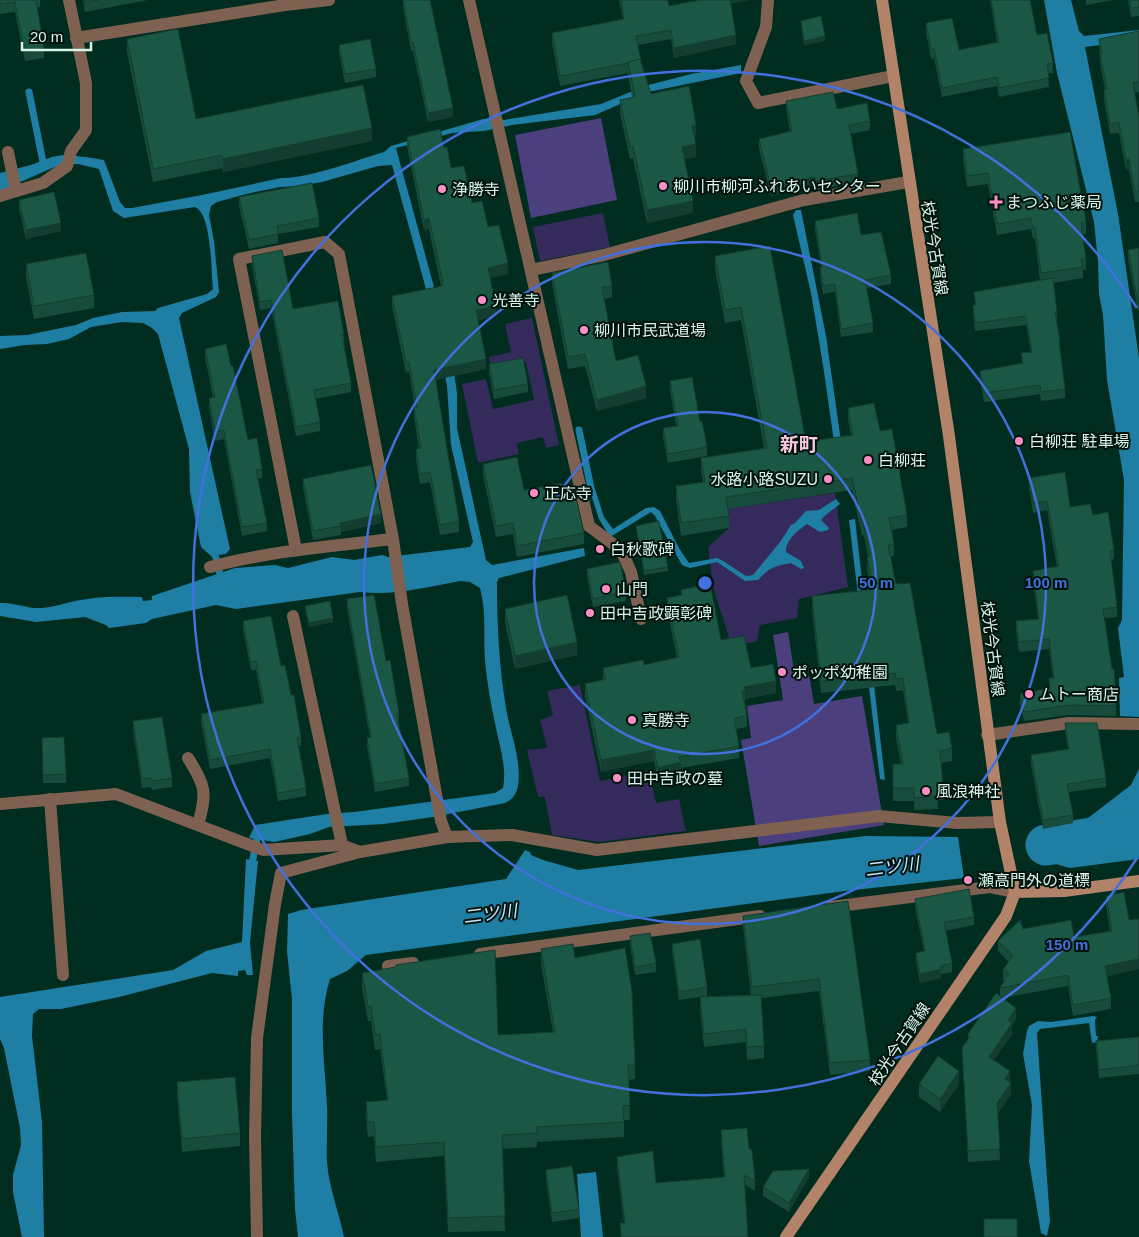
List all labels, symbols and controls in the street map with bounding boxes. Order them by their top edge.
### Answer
scale bar [22,20,91,52]
text: 20 m [30,28,63,45]
place label: 柳川市柳河ふれあいセンター [673,178,881,195]
marker: 柳川市柳河ふれあいセンター [657,180,669,192]
place label: 浄勝寺 [452,181,500,198]
marker: 浄勝寺 [436,183,448,195]
place label: まつふじ薬局 [1006,194,1102,211]
marker: まつふじ薬局 [990,196,1002,208]
street label: 枝光今古賀線 [919,199,950,297]
place label: 光善寺 [492,292,540,309]
marker: 光善寺 [476,294,488,306]
place label: 柳川市民武道場 [594,322,706,339]
marker: 柳川市民武道場 [578,324,590,336]
place label: 白柳荘 駐車場 [1029,433,1129,450]
district label: 新町 [780,434,818,455]
marker: 白柳荘 駐車場 [1013,435,1025,447]
place label: 白柳荘 [878,452,926,469]
marker: 白柳荘 [862,454,874,466]
place label: 水路小路SUZU [710,471,818,488]
marker: 水路小路SUZU [822,473,834,485]
place label: 正応寺 [544,485,592,502]
marker: 正応寺 [528,487,540,499]
place label: 白秋歌碑 [610,541,674,558]
marker: 白秋歌碑 [594,543,606,555]
centre of rings [696,574,714,592]
text: 50 m [859,574,893,591]
text: 100 m [1025,574,1067,591]
place label: 山門 [616,581,648,598]
marker: 山門 [600,583,612,595]
street label: 枝光今古賀線 [978,600,1007,698]
place label: 田中吉政顕彰碑 [600,605,712,622]
marker: 田中吉政顕彰碑 [584,607,596,619]
place label: ポッポ幼稚園 [792,664,888,681]
marker: ポッポ幼稚園 [776,666,788,678]
place label: ムトー商店 [1039,686,1119,703]
marker: ムトー商店 [1023,688,1035,700]
place label: 真勝寺 [642,712,690,729]
marker: 真勝寺 [626,714,638,726]
place label: 田中吉政の墓 [627,770,723,787]
marker: 田中吉政の墓 [611,772,623,784]
place label: 風浪神社 [936,783,1000,800]
marker: 風浪神社 [920,785,932,797]
water label: 二ツ川 [864,854,922,880]
place label: 瀬高門外の道標 [978,872,1090,889]
marker: 瀬高門外の道標 [962,874,974,886]
water label: 二ツ川 [462,901,520,927]
text: 150 m [1046,936,1088,953]
street label: 枝光今古賀線 [866,1000,933,1089]

